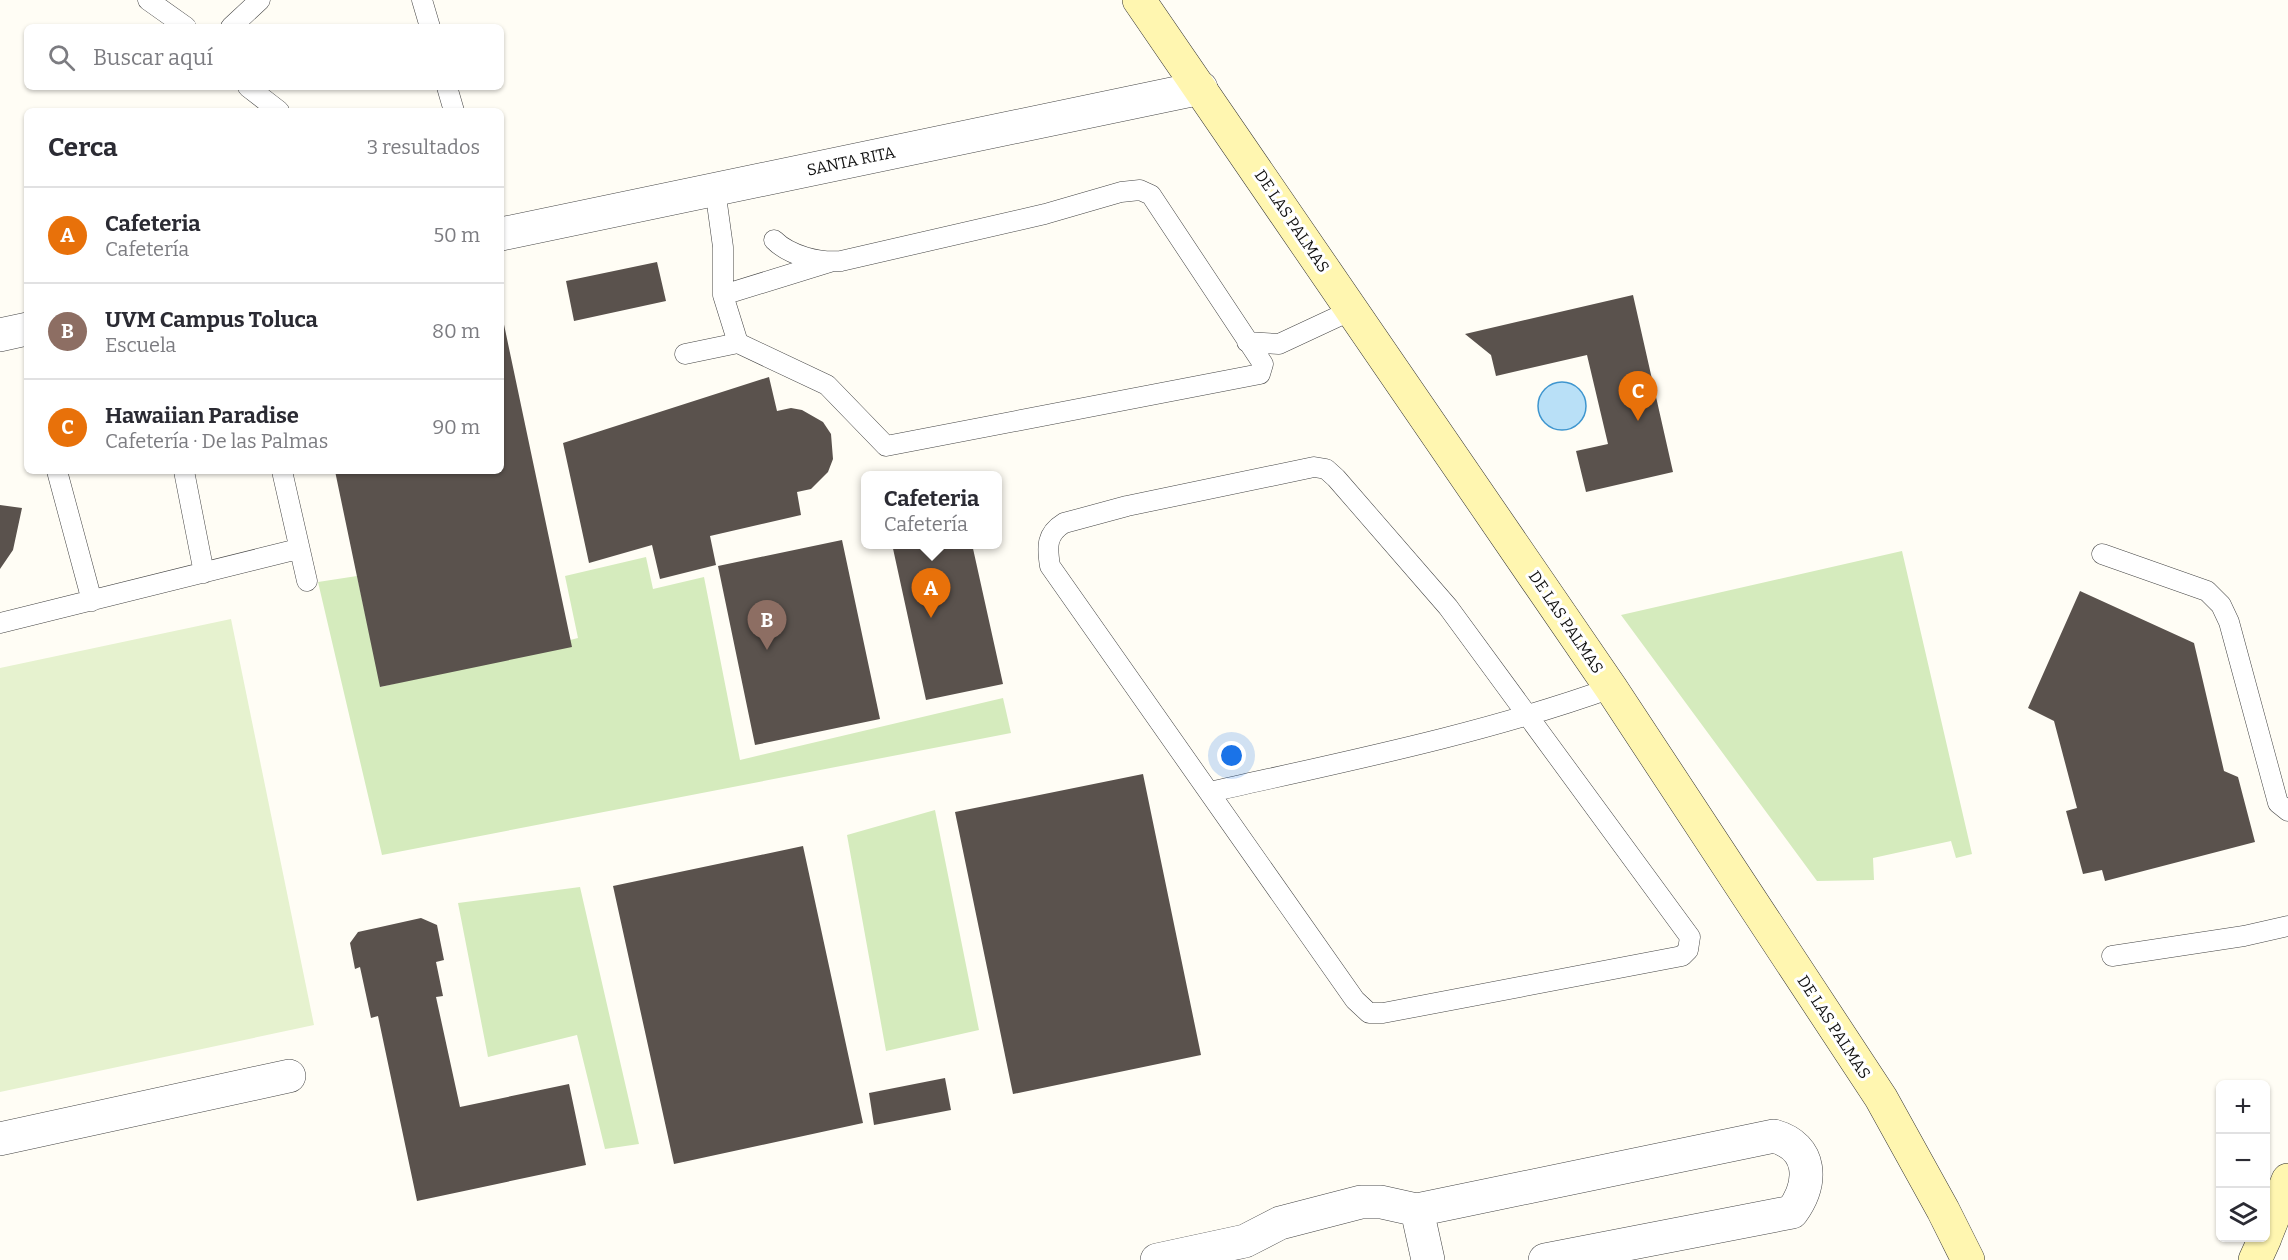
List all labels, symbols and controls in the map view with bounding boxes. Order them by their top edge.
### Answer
search box [24,24,504,90]
icon: search [45,41,78,74]
text: Buscar aquí [93,44,213,71]
text: Cerca [48,132,118,163]
text: 3 resultados [367,135,480,159]
street label: SANTA RITA [805,142,898,180]
street label: DE LAS PALMAS [1251,166,1333,276]
text: Cafeteria [105,210,201,237]
text: A [60,223,75,247]
text: 50 m [433,223,480,247]
text: Cafetería [105,237,189,261]
text: UVM Campus Toluca [105,306,318,333]
text: B [61,319,74,343]
text: 80 m [432,319,480,343]
text: Escuela [105,333,176,357]
pin: C [1618,372,1658,421]
text: Hawaiian Paradise [105,402,299,429]
text: C [61,415,74,439]
text: 90 m [432,415,480,439]
text: Cafetería · De las Palmas [105,429,328,453]
popup [861,471,1002,549]
text: Cafeteria [884,485,979,512]
text: Cafetería [884,512,968,536]
street label: DE LAS PALMAS [1525,567,1607,677]
pin: A [912,568,950,618]
pin: B [748,600,786,650]
your location [1217,741,1246,770]
street label: DE LAS PALMAS [1793,972,1875,1082]
map controls [2216,1080,2270,1242]
button: + [2216,1080,2270,1134]
button: − [2216,1134,2270,1188]
button: layers [2216,1188,2270,1242]

